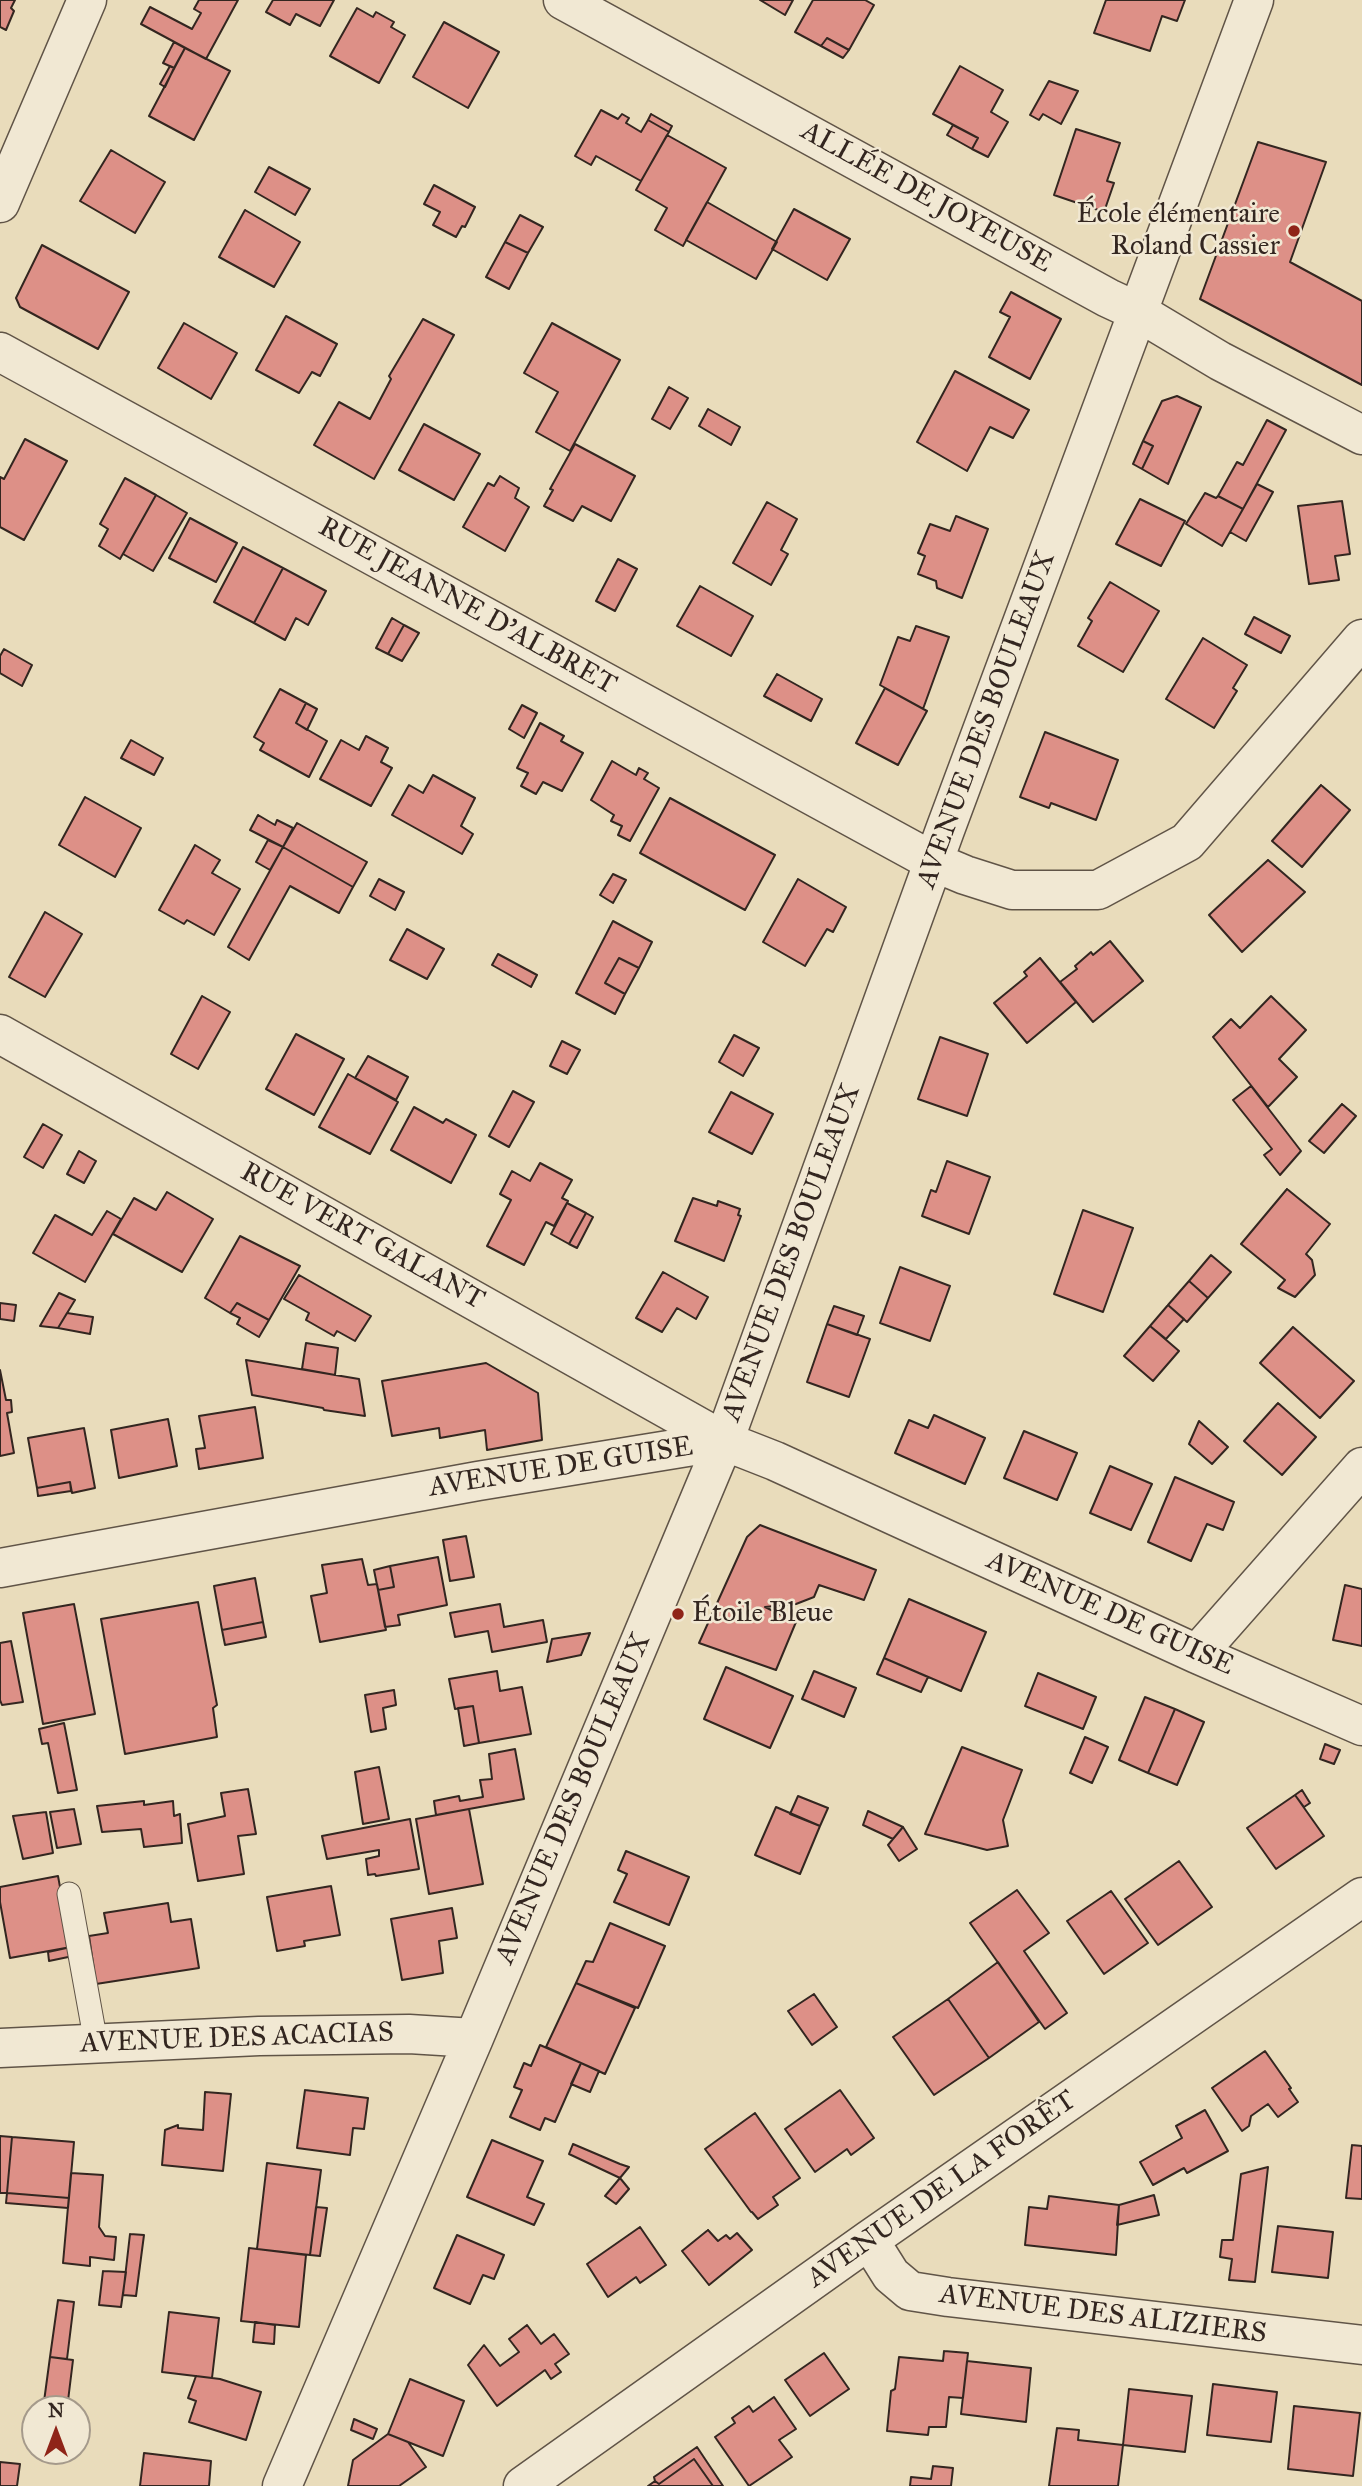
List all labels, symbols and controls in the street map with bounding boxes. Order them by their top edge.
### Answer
street label: ALLÉE DE JOYEUSE [795,115,1057,281]
place label: École élémentaire Roland Cassier [1076,198,1280,264]
marker: École élémentaire Roland Cassier [1286,223,1302,239]
street label: RUE JEANNE D'ALBRET [312,511,622,703]
street label: AVENUE DES BOULEAUX [910,547,1064,893]
street label: AVENUE DES BOULEAUX [715,1080,869,1426]
street label: RUE VERT GALANT [234,1156,490,1318]
street label: AVENUE DE GUISE [427,1431,695,1505]
street label: AVENUE DE GUISE [981,1544,1239,1684]
place label: Étoile Bleue [692,1597,833,1631]
marker: Étoile Bleue [670,1606,686,1622]
street label: AVENUE DES BOULEAUX [489,1629,659,1969]
street label: AVENUE DES ACACIAS [80,2017,394,2061]
street label: AVENUE DE LA FORÊT [801,2084,1083,2296]
street label: AVENUE DES ALIZIERS [938,2278,1268,2352]
north arrow [21,2395,91,2465]
text: N [48,2399,64,2422]

